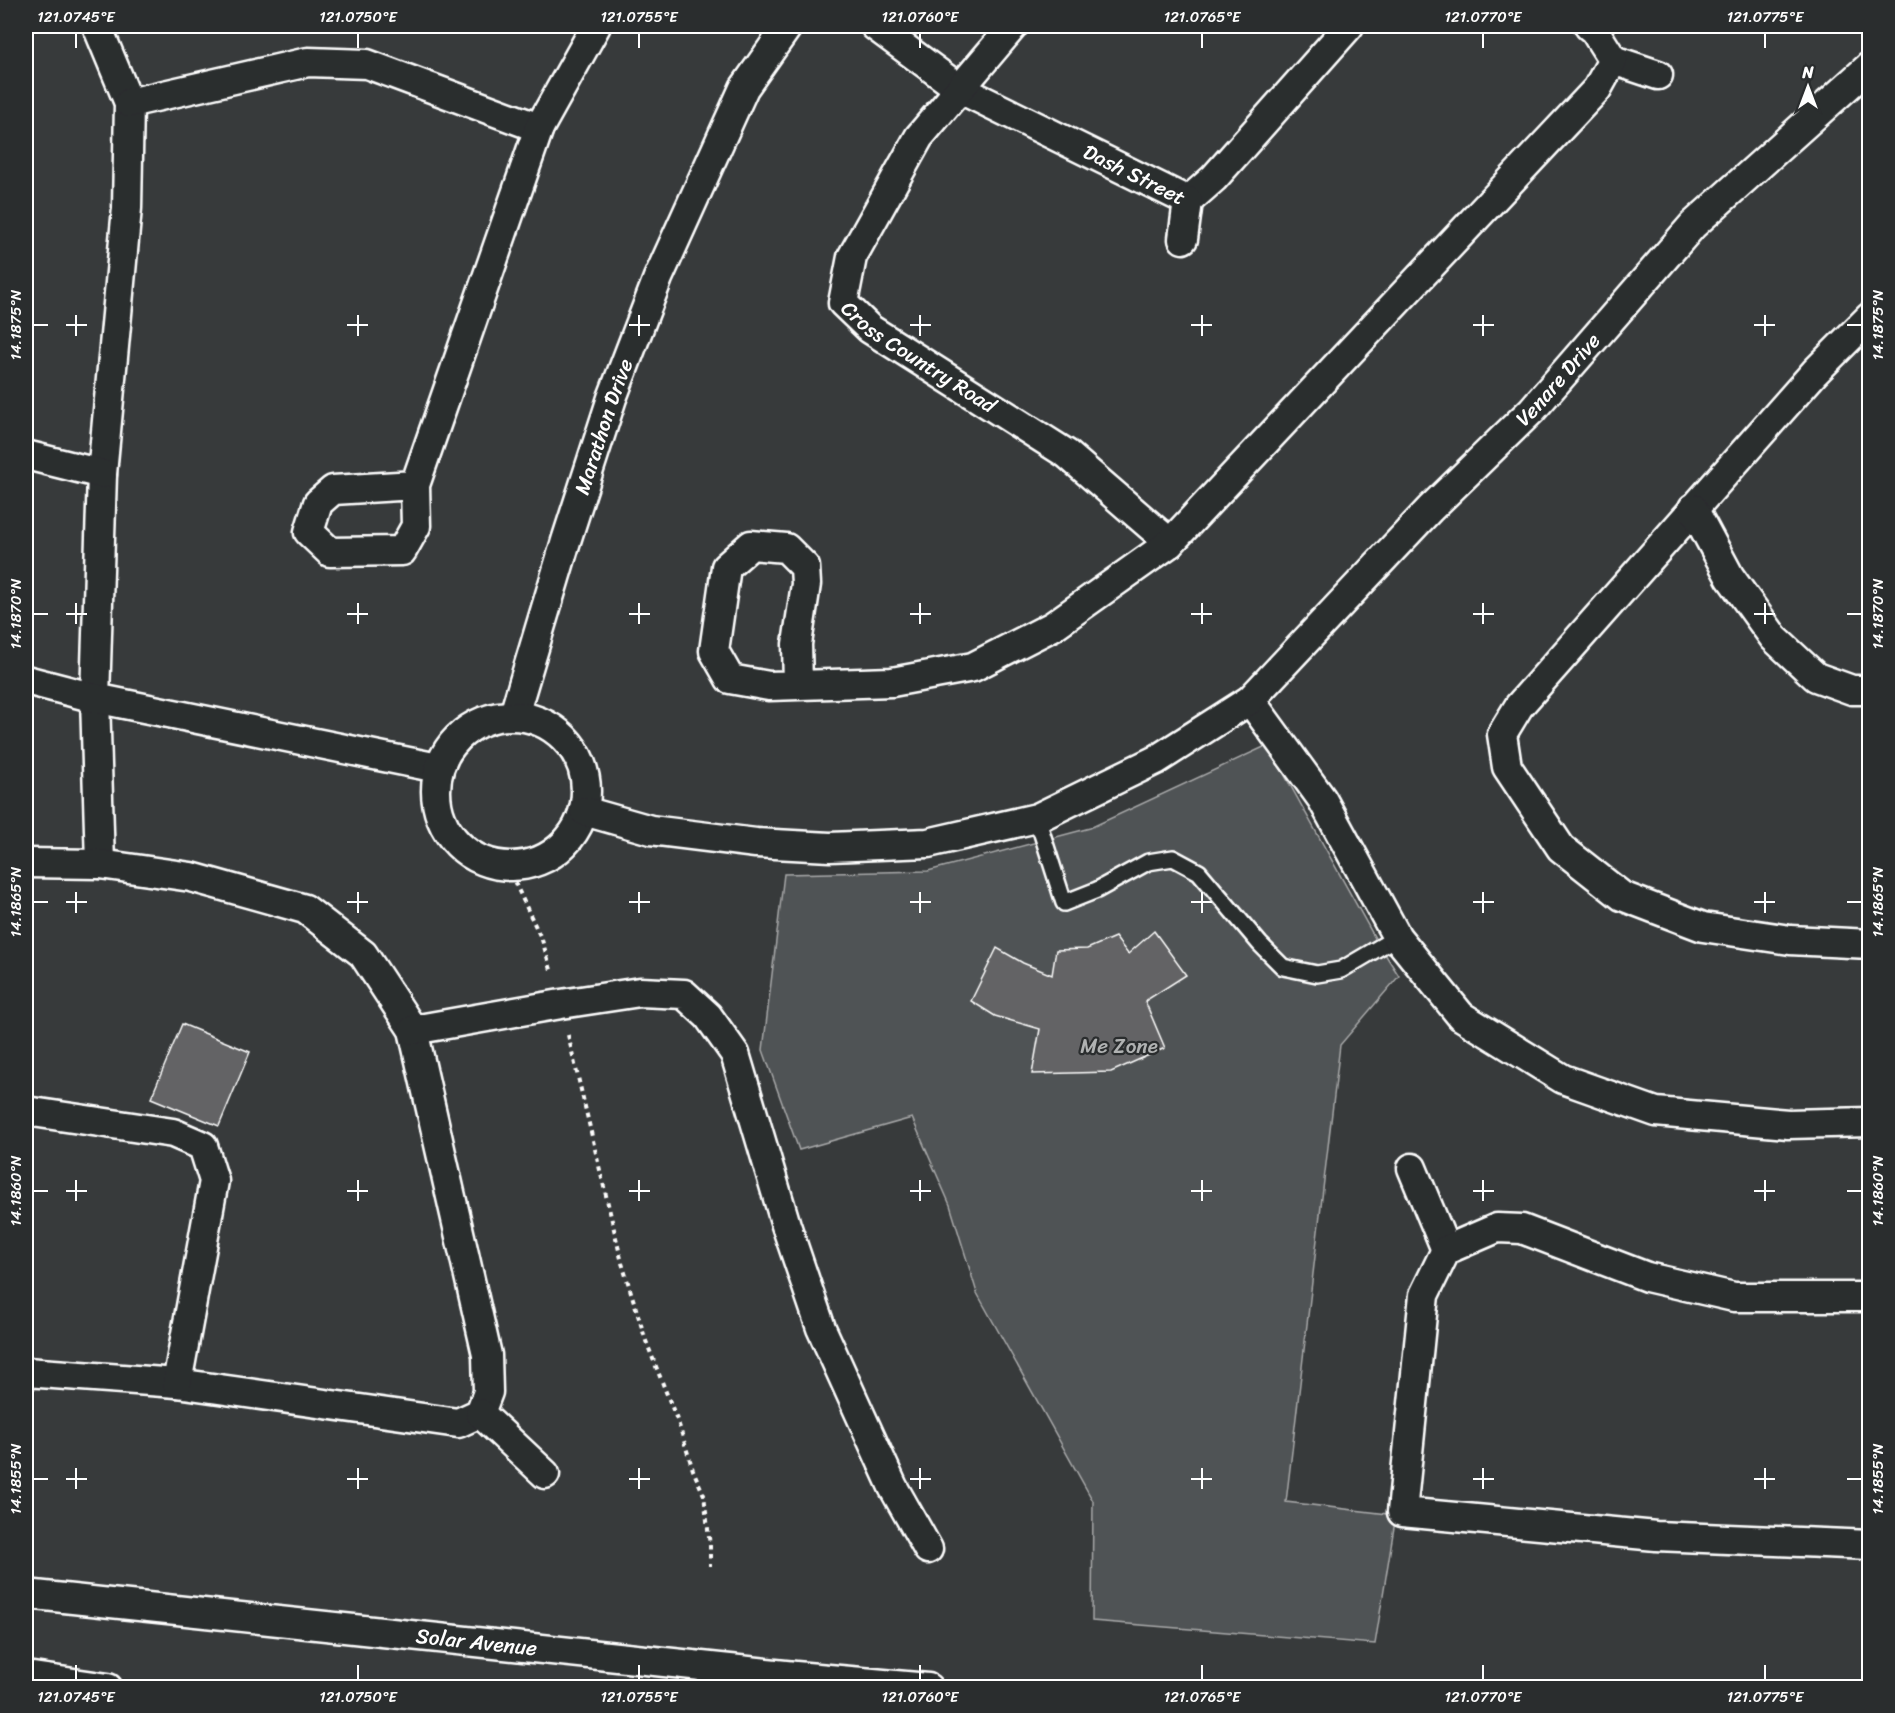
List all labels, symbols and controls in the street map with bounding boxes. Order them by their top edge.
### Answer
text: 121.0745°E [37,4,116,30]
text: 121.0750°E [319,4,398,30]
text: 121.0755°E [600,4,679,30]
text: 121.0760°E [882,4,960,30]
text: 121.0765°E [1164,4,1242,30]
text: 121.0770°E [1445,4,1523,30]
text: 121.0775°E [1727,4,1805,30]
north arrow [1778,57,1838,117]
text: N [1801,58,1814,87]
street label: Dash Street [1076,133,1192,216]
text: 14.1875°N [3,289,29,360]
text: 14.1875°N [1865,289,1891,360]
street label: Cross Country Road [832,291,1006,425]
street label: Venare Drive [1506,324,1611,436]
street label: Marathon Drive [563,353,645,500]
text: 14.1870°N [3,578,29,649]
text: 14.1870°N [1865,578,1891,649]
text: 14.1865°N [3,866,29,937]
text: 14.1865°N [1865,866,1891,937]
park label: Me Zone [1080,1027,1158,1065]
text: 14.1860°N [3,1155,29,1226]
text: 14.1860°N [1865,1155,1891,1226]
text: 14.1855°N [3,1443,29,1514]
text: 14.1855°N [1865,1443,1891,1514]
street label: Solar Avenue [414,1617,539,1667]
text: 121.0745°E [37,1684,116,1710]
text: 121.0750°E [319,1684,398,1710]
text: 121.0755°E [600,1684,679,1710]
text: 121.0760°E [882,1684,960,1710]
text: 121.0765°E [1164,1684,1242,1710]
text: 121.0770°E [1445,1684,1523,1710]
text: 121.0775°E [1727,1684,1805,1710]

